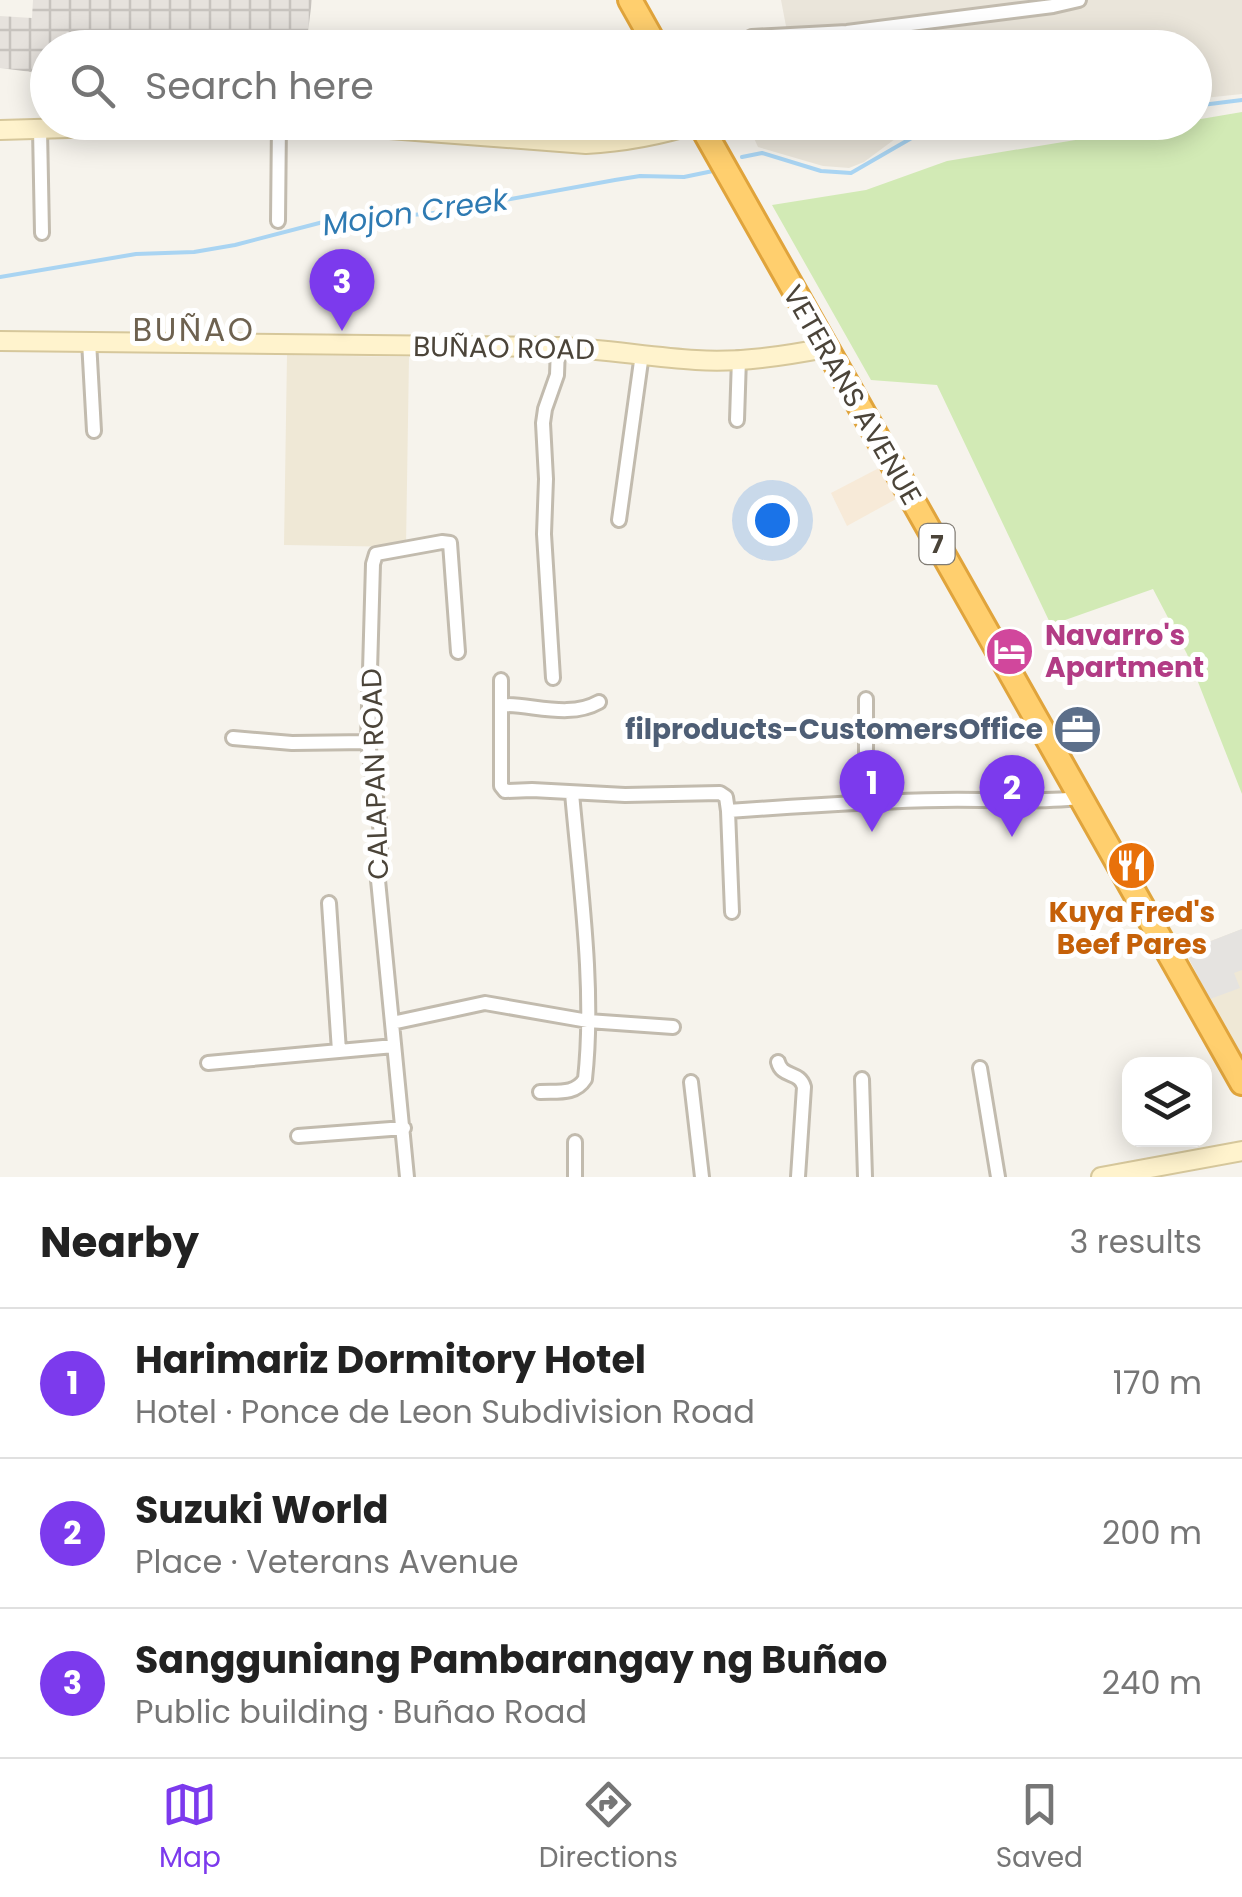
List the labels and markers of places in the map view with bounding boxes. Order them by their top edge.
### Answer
pin: 3 [310,248,374,331]
place label: Navarro's Apartment [1045,616,1204,687]
hotel icon: Navarro's Apartment [984,625,1036,677]
office icon: filproducts-CustomersOffice [1052,703,1104,755]
place label: filproducts-CustomersOffice [625,710,1043,749]
pin: 1 [840,750,904,832]
pin: 2 [980,754,1044,837]
restaurant icon: Kuya Fred's Beef Pares [1106,839,1158,891]
place label: Kuya Fred's Beef Pares [1049,893,1215,964]

